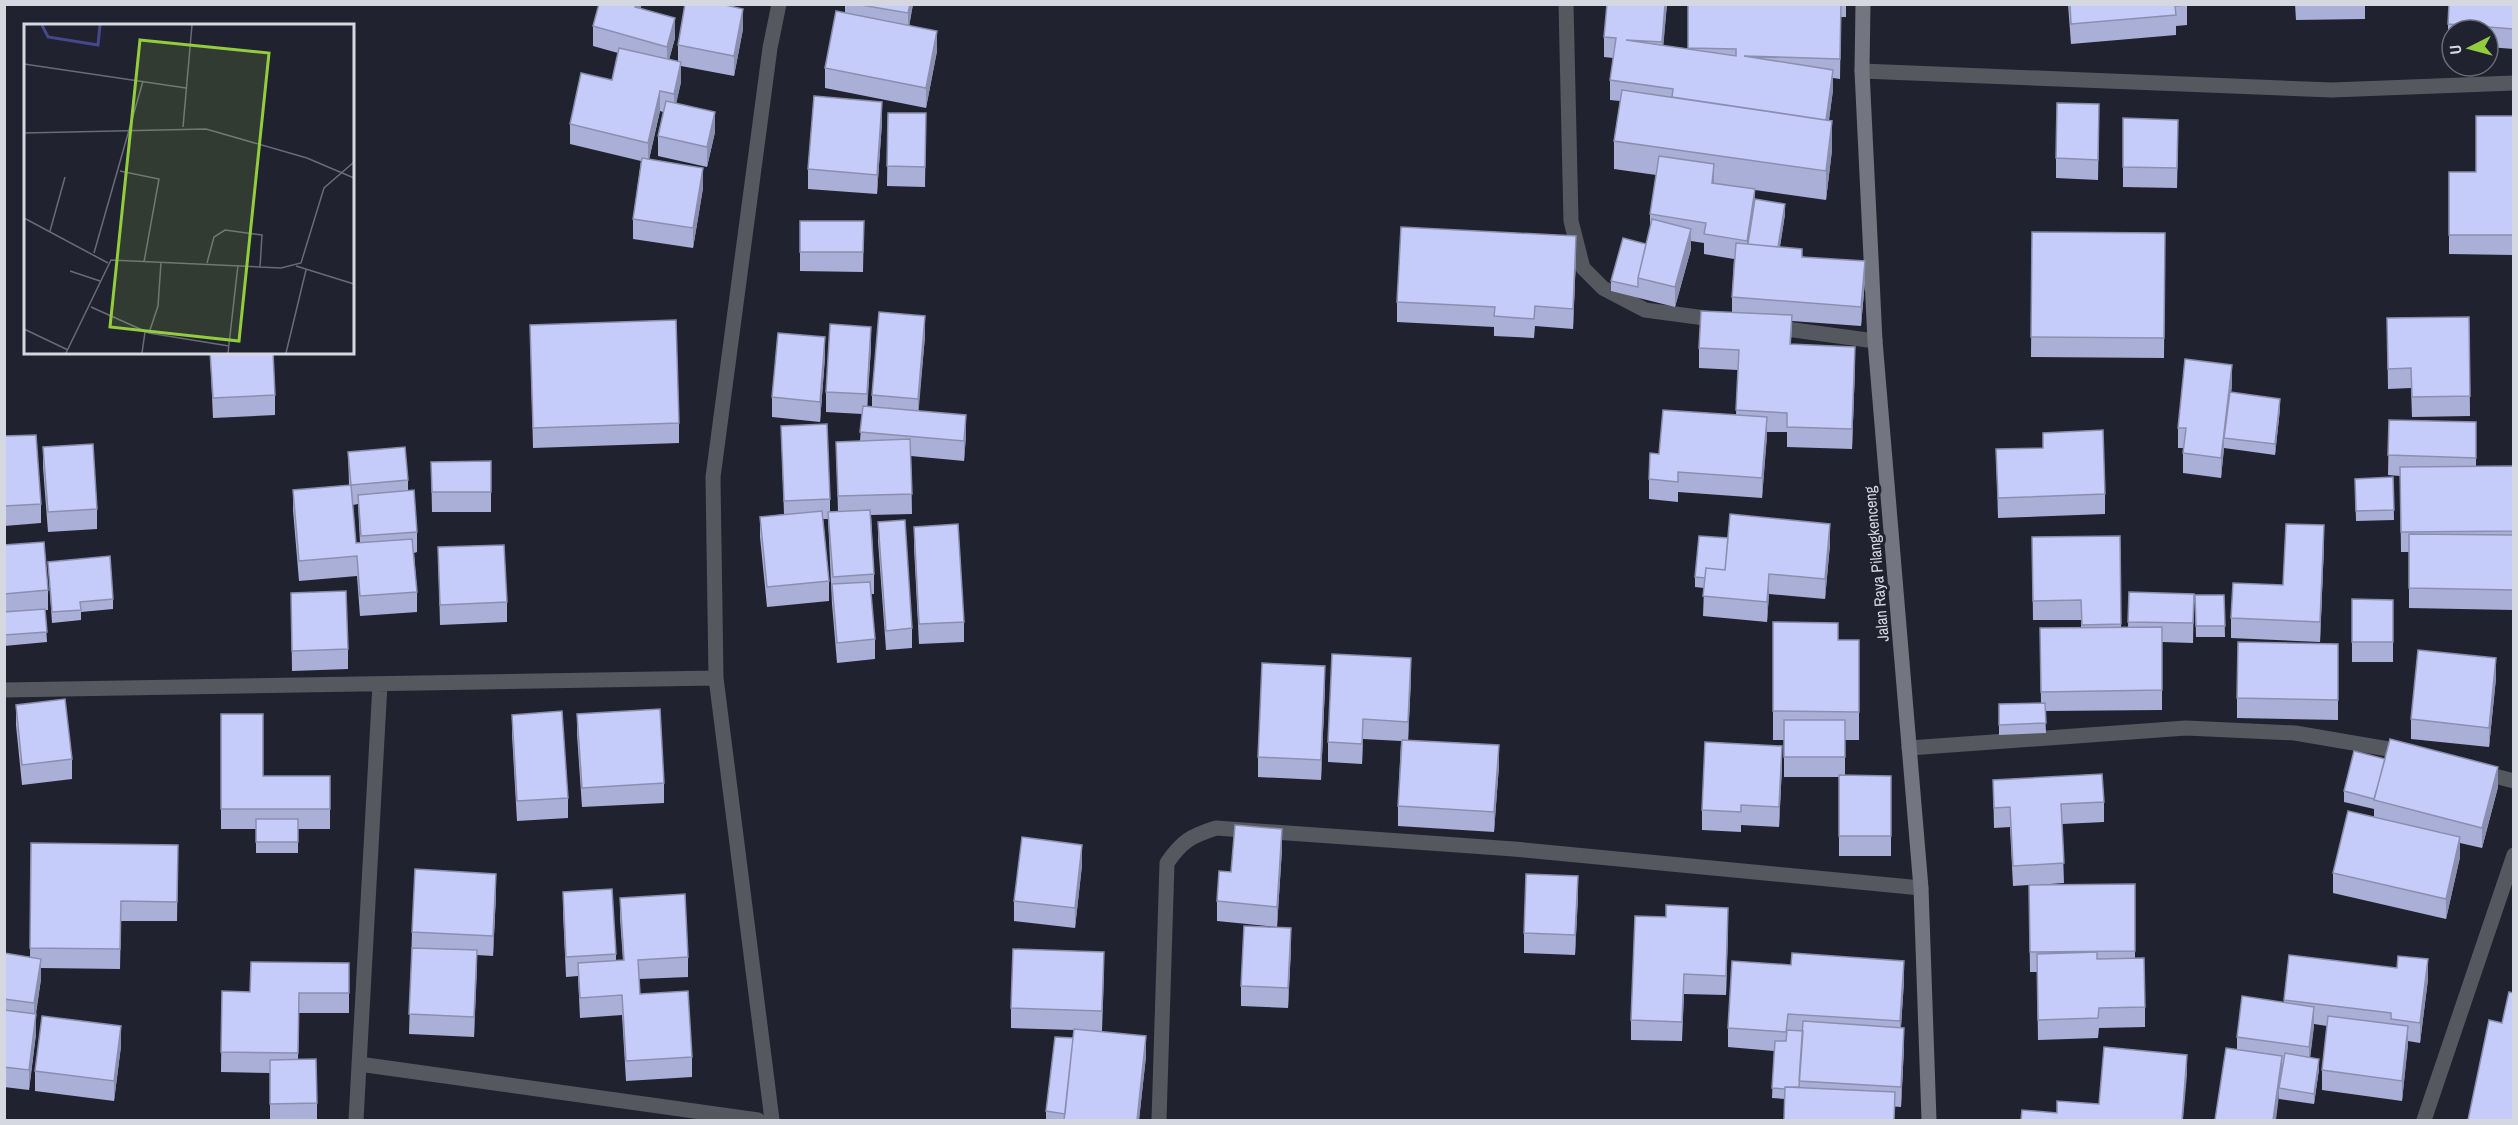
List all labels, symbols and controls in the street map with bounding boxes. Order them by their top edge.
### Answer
north arrow [2440,18,2500,78]
inset map [24,24,354,354]
text: U [2444,44,2467,55]
street label: Jalan Raya Pilangkenceng [1858,485,1894,643]

